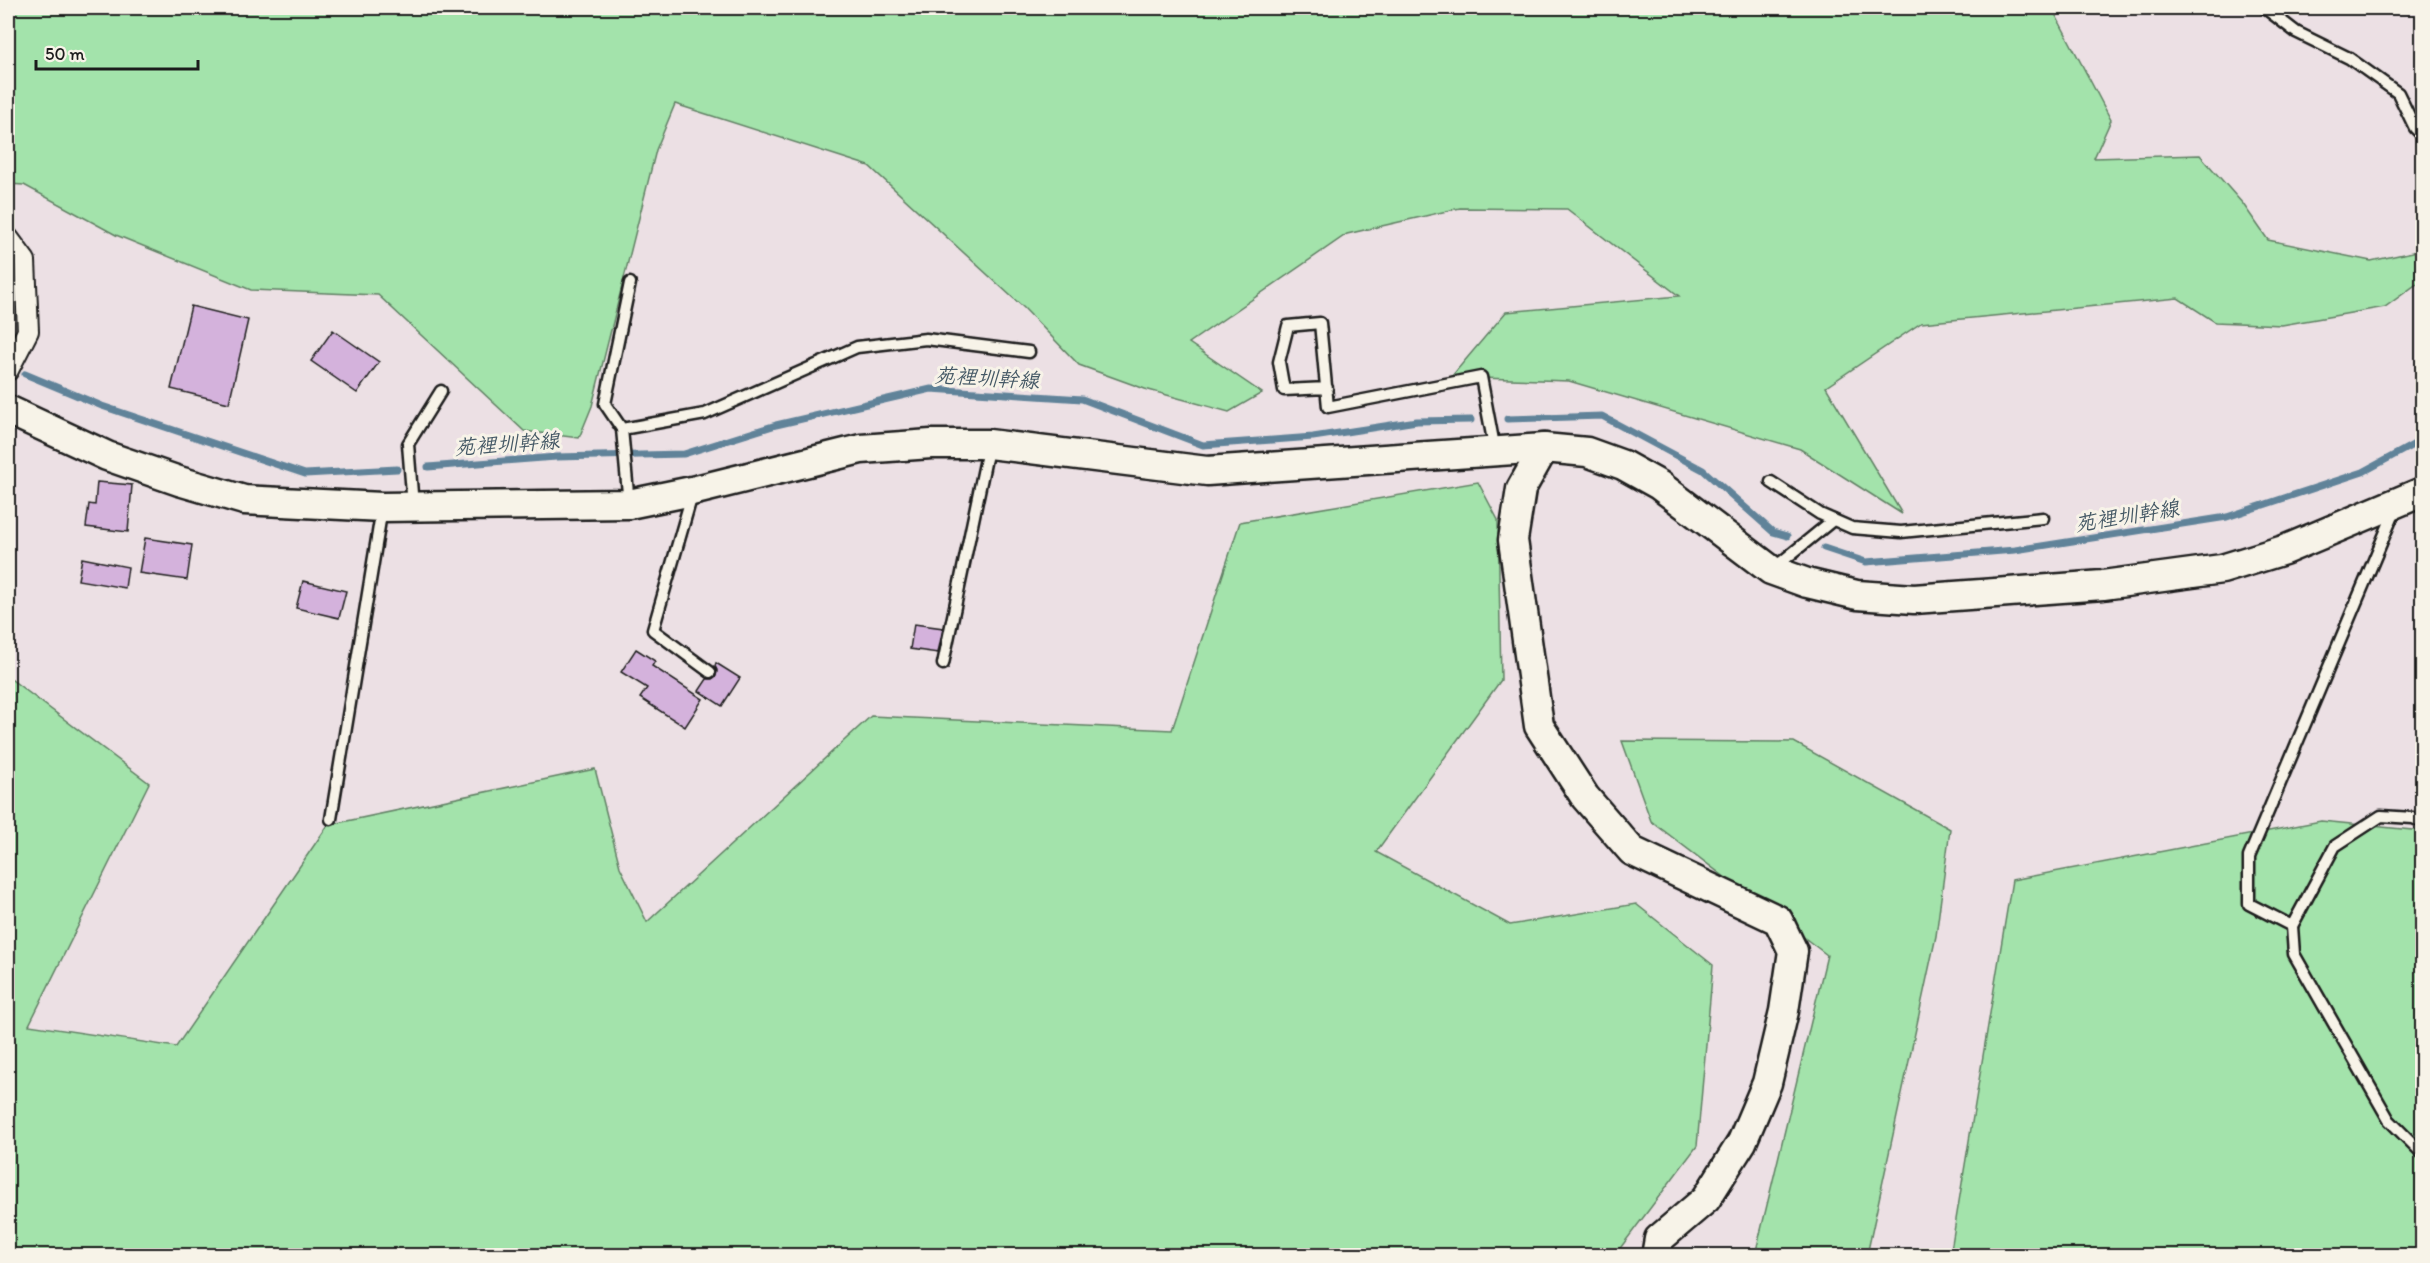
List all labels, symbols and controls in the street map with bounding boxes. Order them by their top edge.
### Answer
scale bar [36,33,198,71]
text: 50 m [45,43,85,65]
water label: 苑裡圳幹線 [934,362,1041,393]
water label: 苑裡圳幹線 [454,427,561,460]
water label: 苑裡圳幹線 [2073,495,2182,536]

